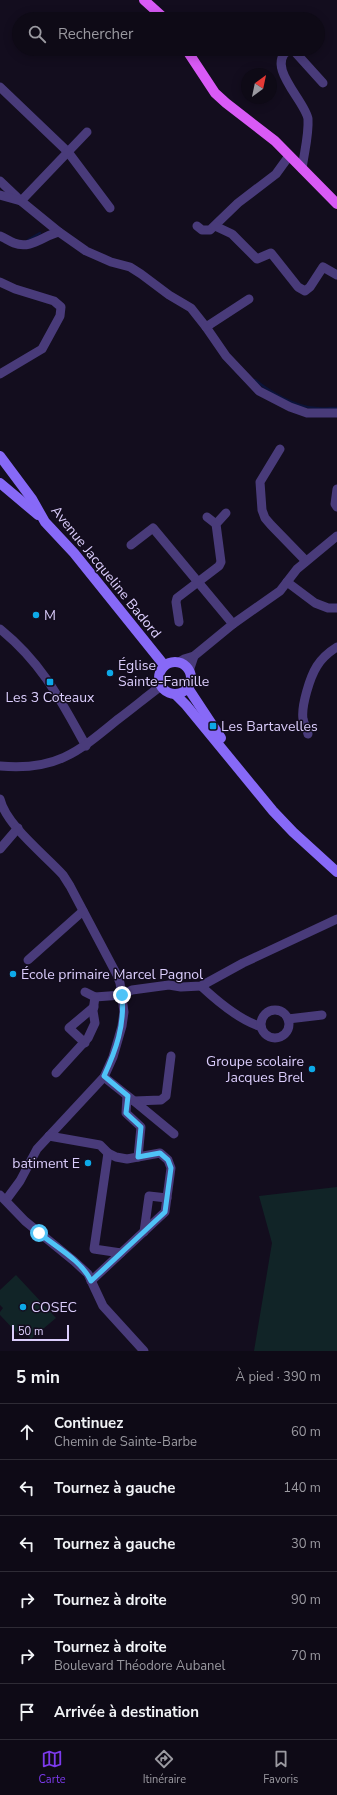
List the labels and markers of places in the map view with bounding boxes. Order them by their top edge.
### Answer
place label: M [44,606,56,625]
marker: M [31,610,41,620]
place label: Église Sainte-Famille [118,656,209,691]
marker: Église Sainte-Famille [105,668,115,678]
marker: Les 3 Coteaux [45,677,55,687]
place label: Les 3 Coteaux [6,688,95,707]
place label: Les Bartavelles [221,717,318,736]
marker: Les Bartavelles [208,721,218,731]
place label: École primaire Marcel Pagnol [21,965,204,984]
marker: École primaire Marcel Pagnol [8,969,18,979]
place label: Groupe scolaire Jacques Brel [206,1052,305,1087]
marker: Groupe scolaire Jacques Brel [307,1064,317,1074]
place label: batiment E [12,1154,80,1173]
marker: batiment E [83,1158,93,1168]
place label: COSEC [31,1298,77,1317]
marker: COSEC [18,1302,28,1312]

